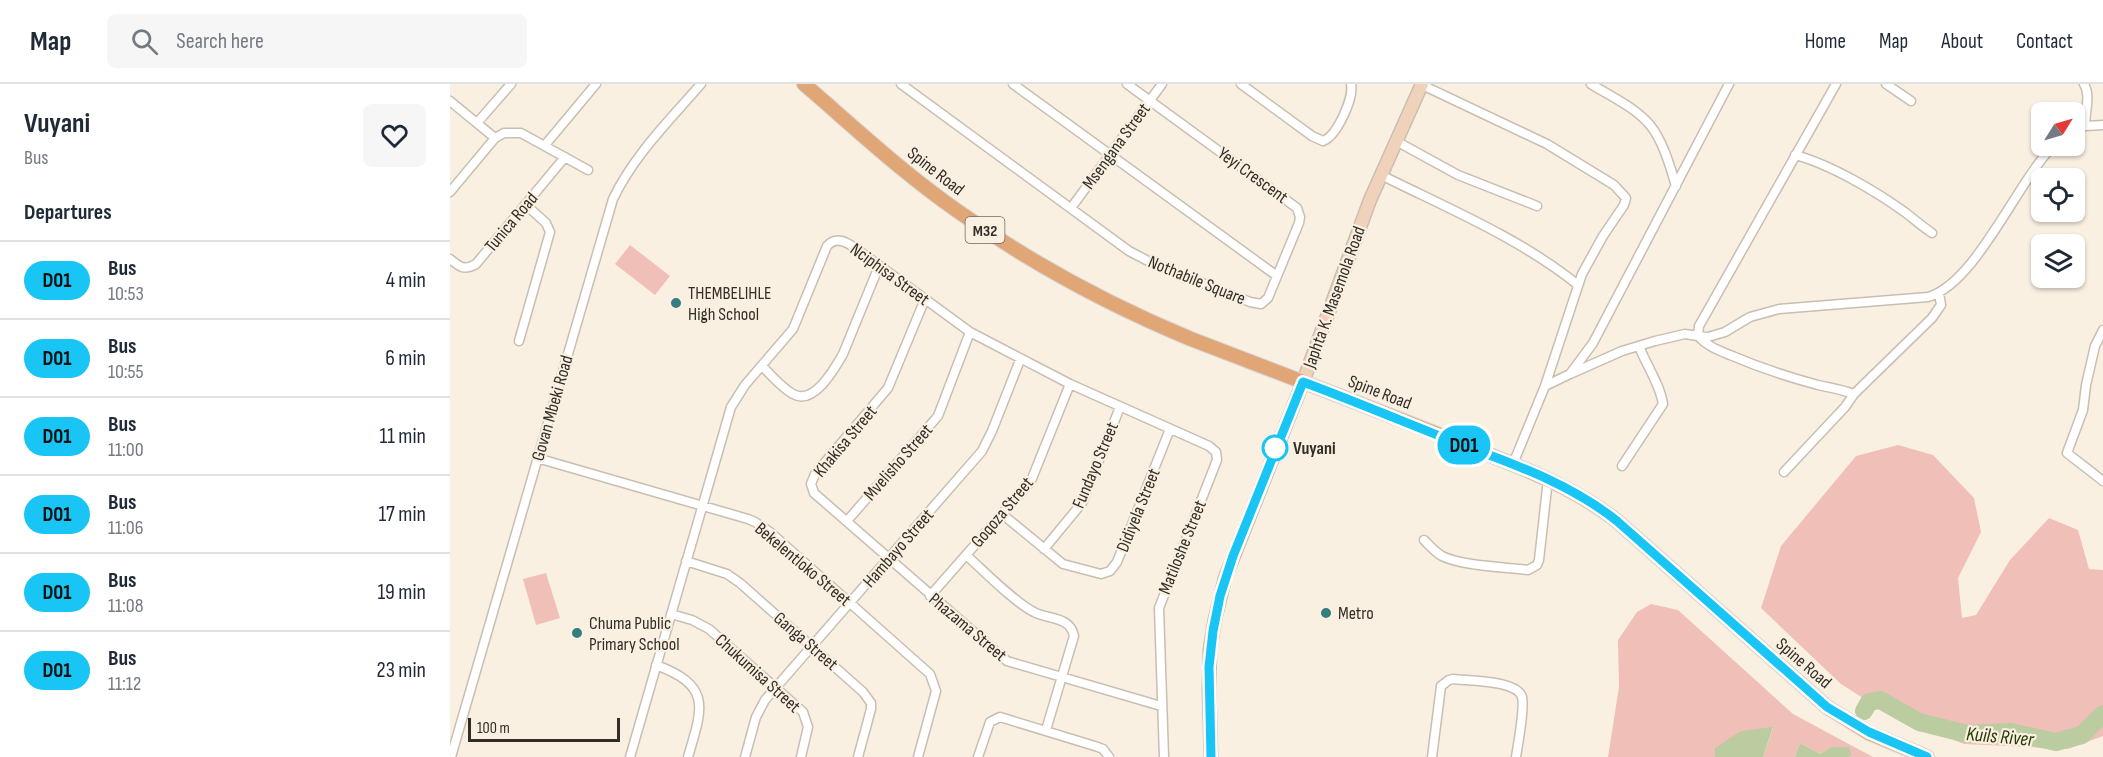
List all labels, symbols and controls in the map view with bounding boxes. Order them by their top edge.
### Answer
search box [107,14,527,68]
text: Map [30,25,71,58]
icon: search [128,25,161,58]
text: Search here [176,28,264,55]
text: Home [1805,29,1846,54]
text: Map [1879,29,1908,54]
text: About [1941,29,1983,54]
text: Contact [2016,29,2073,54]
street label: Msengana Street [1078,99,1155,194]
north arrow [2031,102,2085,156]
map controls [2031,102,2085,288]
button: heart [363,104,426,167]
text: Vuyani [24,107,90,140]
street label: Spine Road [903,143,968,200]
street label: Yeyi Crescent [1213,143,1292,208]
text: Bus [24,146,48,170]
button: locate [2031,168,2085,222]
street label: Tunica Road [480,188,542,256]
text: Departures [24,199,112,226]
road number: M32 [966,217,1004,243]
street label: Japhta K. Masemola Road [1299,223,1370,372]
button: layers [2031,234,2085,288]
street label: Nciphisa Street [846,239,934,310]
street label: Nothabile Square [1145,251,1248,309]
text: Bus [108,255,137,282]
text: 4 min [386,267,426,294]
text: D01 [42,268,72,293]
text: 10:53 [108,282,144,306]
place label: THEMBELIHLE High School [688,283,772,325]
marker: THEMBELIHLE High School [669,296,683,310]
text: Bus [108,333,137,360]
text: 6 min [385,345,426,372]
text: D01 [42,346,72,371]
street label: Govan Mbeki Road [527,353,578,463]
text: 10:55 [108,360,144,384]
street label: Spine Road [1345,371,1415,414]
street label: Khakisa Street [809,401,882,481]
text: Bus [108,411,137,438]
street label: Mvelisho Street [860,419,938,505]
street label: Fundayo Street [1068,419,1123,511]
text: 11 min [379,423,426,450]
text: D01 [42,424,72,449]
line badge: D01 [1430,426,1498,464]
text: D01 [1449,433,1479,458]
marker: Vuyani [1262,435,1288,461]
text: 11:00 [108,438,144,462]
place label: Vuyani [1293,438,1336,459]
street label: Didiyela Street [1112,465,1165,555]
street label: Goqoza Street [967,472,1038,552]
text: Bus [108,489,137,516]
street label: Matiloshe Street [1154,497,1211,597]
text: 17 min [378,501,426,528]
text: D01 [42,502,72,527]
street label: Hambayo Street [859,504,938,592]
text: 11:06 [108,516,143,540]
street label: Bekelentloko Street [750,518,855,611]
text: Bus [108,567,137,594]
text: 19 min [377,579,426,606]
text: D01 [42,580,72,605]
street label: Phazama Street [925,589,1011,666]
text: 11:08 [108,594,143,618]
place label: Metro [1338,603,1374,624]
marker: Metro [1319,606,1333,620]
street label: Ganga Street [769,608,842,675]
place label: Chuma Public Primary School [589,613,680,655]
marker: Chuma Public Primary School [570,626,584,640]
street label: Chukumisa Street [711,630,805,717]
street label: Spine Road [1772,634,1836,693]
text: Bus [108,645,137,672]
text: 23 min [377,657,426,684]
text: D01 [42,658,72,683]
text: 11:12 [108,672,141,696]
scale bar [468,715,620,742]
text: 100 m [477,719,510,738]
water label: Kuils River [1965,722,2036,752]

